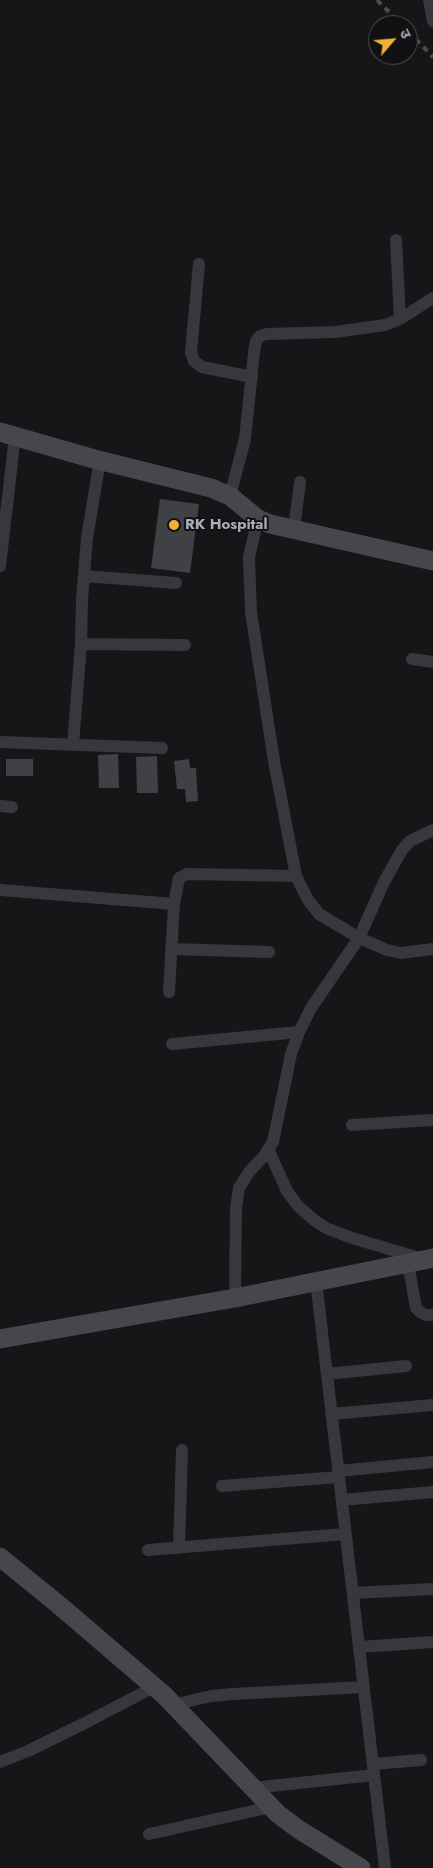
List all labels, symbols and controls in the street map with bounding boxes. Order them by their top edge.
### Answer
north arrow [368,15,418,65]
text: उ [395,25,416,42]
place label: RK Hospital [185,516,267,534]
marker: RK Hospital [167,518,181,532]

